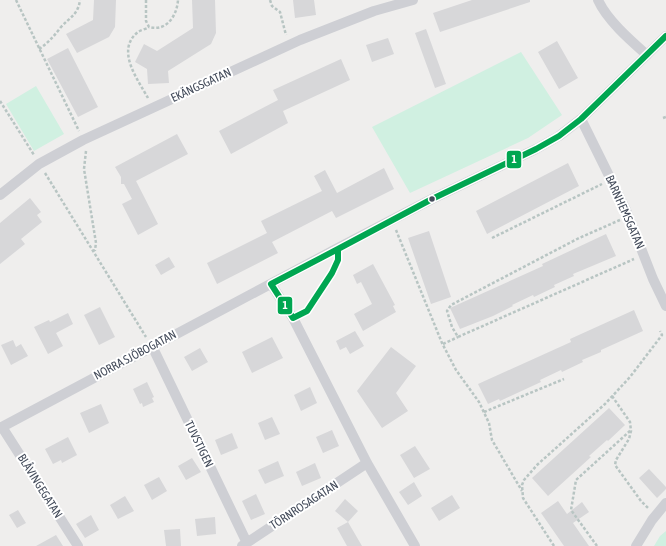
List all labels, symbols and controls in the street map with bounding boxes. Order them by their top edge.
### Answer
street label: EKÄNGSGATAN [169,65,233,105]
line badge: 1 [506,150,522,169]
text: 1 [511,153,517,165]
street label: BARNHEMSGATAN [602,173,648,251]
unlabelled marker [427,194,437,204]
line badge: 1 [277,296,293,315]
text: 1 [282,299,288,311]
street label: NORRA SJÖBOGATAN [91,327,179,383]
street label: TUVSTIGEN [182,418,216,470]
street label: BLÅVINGEGATAN [15,451,65,521]
street label: TÖRNROSAGATAN [267,478,341,532]

